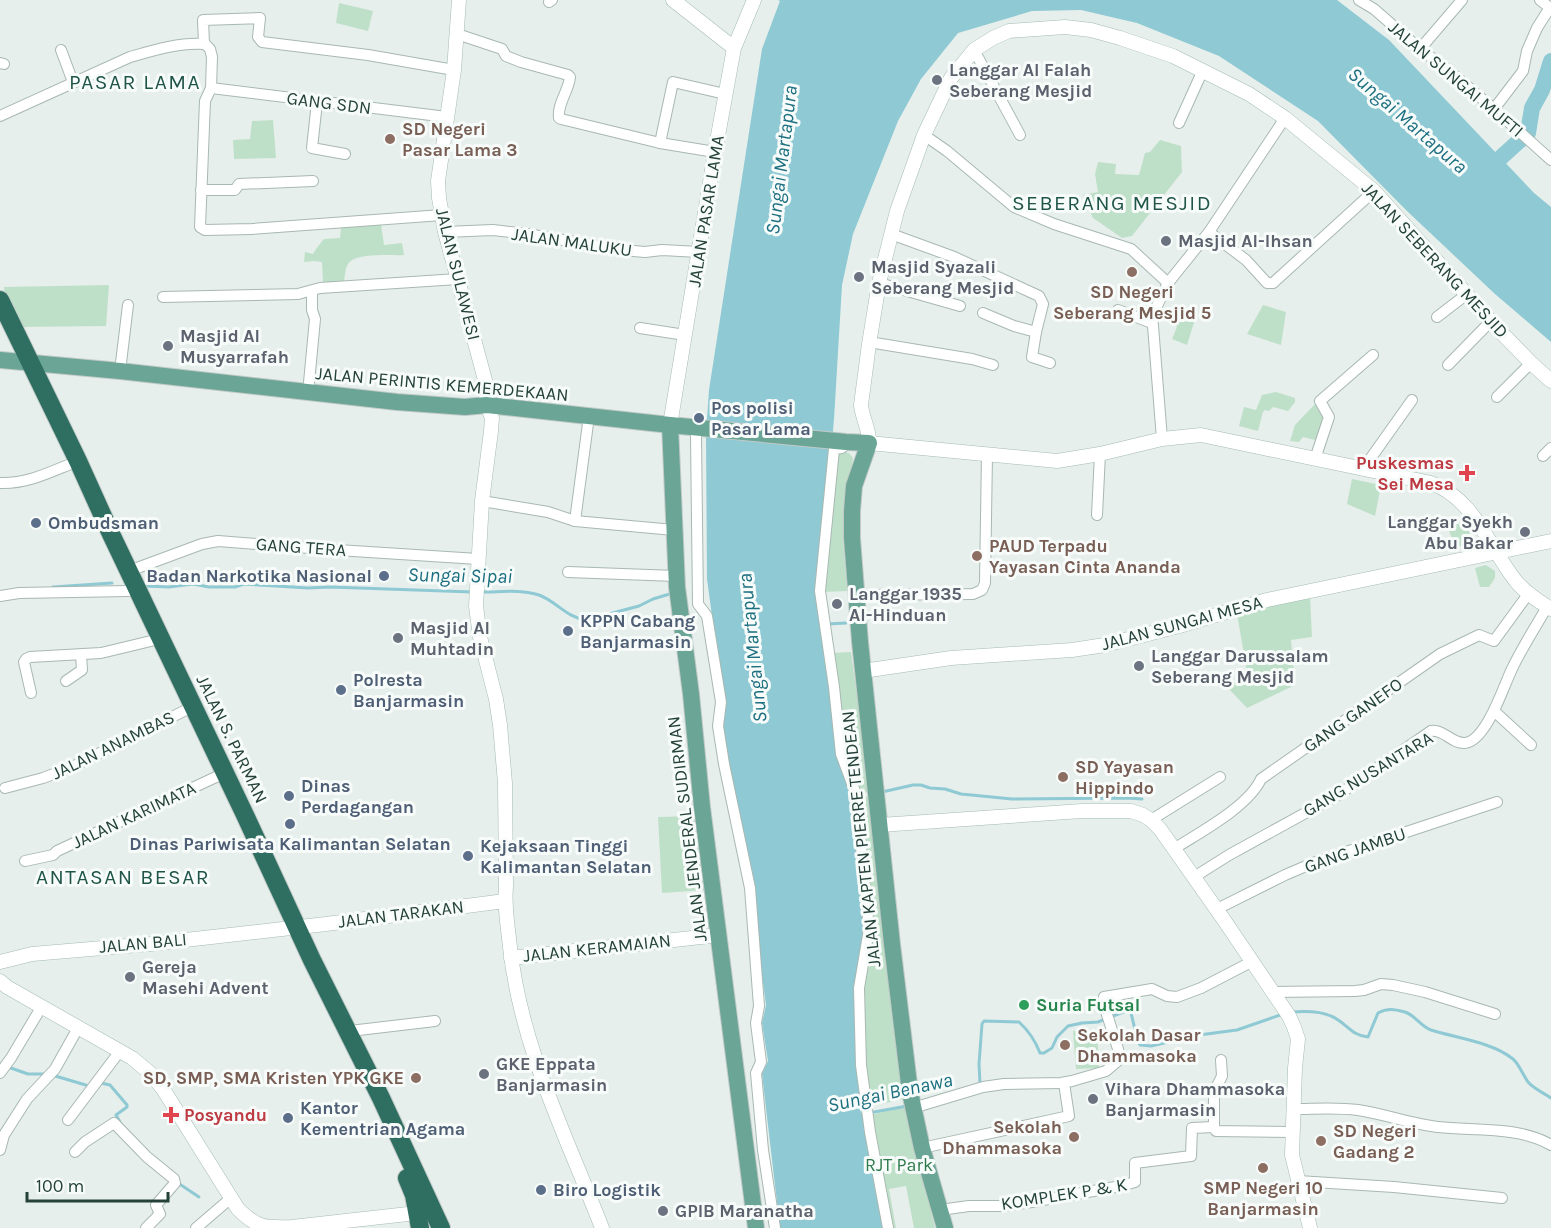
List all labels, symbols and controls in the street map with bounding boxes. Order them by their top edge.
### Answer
street label: JALAN SUNGAI MUFTI [1384,16,1528,142]
place label: Langgar Al Falah Seberang Mesjid [949,59,1092,102]
water label: Sungai Martapura [1343,62,1472,178]
district label: PASAR LAMA [69,70,201,94]
marker: Langgar Al Falah Seberang Mesjid [930,73,944,87]
water label: Sungai Martapura [761,84,802,236]
street label: GANG SDN [285,87,373,119]
place label: SD Negeri Pasar Lama 3 [402,118,517,161]
marker: SD Negeri Pasar Lama 3 [383,132,397,146]
street label: JALAN PASAR LAMA [683,134,729,288]
street label: JALAN SEBERANG MESJID [1357,177,1513,343]
district label: SEBERANG MESJID [1012,191,1212,215]
street label: JALAN SULAWESI [431,205,485,343]
street label: JALAN MALUKU [510,223,634,261]
place label: Masjid Al-Ihsan [1178,230,1313,252]
marker: Masjid Al-Ihsan [1159,234,1173,248]
place label: Masjid Syazali Seberang Mesjid [871,256,1014,299]
marker: SD Negeri Seberang Mesjid 5 [1125,265,1139,279]
marker: Masjid Syazali Seberang Mesjid [852,270,866,284]
place label: SD Negeri Seberang Mesjid 5 [1053,281,1211,324]
place label: Masjid Al Musyarrafah [180,325,289,368]
marker: Masjid Al Musyarrafah [161,339,175,353]
street label: JALAN PERINTIS KEMERDEKAAN [315,362,569,406]
place label: Pos polisi Pasar Lama [711,397,811,440]
marker: Pos polisi Pasar Lama [692,411,706,425]
place label: Puskesmas Sei Mesa [1356,452,1454,495]
marker: Puskesmas Sei Mesa [1458,464,1476,482]
place label: Langgar Syekh Abu Bakar [1387,511,1513,554]
place label: Ombudsman [48,512,159,534]
marker: Ombudsman [29,516,43,530]
marker: Langgar Syekh Abu Bakar [1518,525,1532,539]
street label: GANG TERA [255,533,347,561]
place label: PAUD Terpadu Yayasan Cinta Ananda [989,535,1181,578]
marker: PAUD Terpadu Yayasan Cinta Ananda [970,549,984,563]
water label: Sungai Sipai [407,563,513,588]
place label: Badan Narkotika Nasional [146,565,372,587]
marker: Badan Narkotika Nasional [377,569,391,583]
water label: Sungai Martapura [733,572,772,724]
place label: Langgar 1935 Al-Hinduan [849,583,962,626]
street label: JALAN SUNGAI MESA [1099,591,1265,655]
marker: Langgar 1935 Al-Hinduan [830,597,844,611]
place label: KPPN Cabang Banjarmasin [580,610,696,653]
place label: Masjid Al Muhtadin [410,617,494,660]
marker: KPPN Cabang Banjarmasin [561,624,575,638]
marker: Masjid Al Muhtadin [391,631,405,645]
place label: Langgar Darussalam Seberang Mesjid [1151,645,1329,688]
marker: Langgar Darussalam Seberang Mesjid [1132,659,1146,673]
place label: Polresta Banjarmasin [353,669,464,712]
street label: JALAN S. PARMAN [191,671,273,807]
street label: GANG GANEFO [1299,673,1407,757]
marker: Polresta Banjarmasin [334,683,348,697]
street label: JALAN ANAMBAS [48,706,178,784]
street label: JALAN KAPTEN PIERRE TENDEAN [837,710,885,968]
street label: JALAN JENDERAL SUDIRMAN [662,715,712,943]
street label: GANG NUSANTARA [1299,727,1437,821]
place label: SD Yayasan Hippindo [1075,756,1174,799]
marker: SD Yayasan Hippindo [1056,770,1070,784]
place label: Dinas Perdagangan [301,775,414,818]
street label: JALAN KARIMATA [69,777,199,853]
marker: Dinas Perdagangan [282,789,296,803]
marker: Dinas Pariwisata Kalimantan Selatan [283,817,297,831]
street label: GANG JAMBU [1301,822,1409,878]
place label: Dinas Pariwisata Kalimantan Selatan [129,833,451,855]
place label: Kejaksaan Tinggi Kalimantan Selatan [480,835,652,878]
marker: Kejaksaan Tinggi Kalimantan Selatan [461,849,475,863]
district label: ANTASAN BESAR [36,865,210,889]
street label: JALAN TARAKAN [337,895,465,933]
street label: JALAN BALI [98,928,188,958]
street label: JALAN KERAMAIAN [522,929,672,967]
place label: Gereja Masehi Advent [142,956,269,999]
marker: Gereja Masehi Advent [123,970,137,984]
place label: Suria Futsal [1036,994,1140,1016]
marker: Suria Futsal [1017,998,1031,1012]
place label: Sekolah Dasar Dhammasoka [1077,1024,1201,1067]
marker: Sekolah Dasar Dhammasoka [1058,1038,1072,1052]
place label: GKE Eppata Banjarmasin [496,1053,607,1096]
place label: SD, SMP, SMA Kristen YPK GKE [143,1067,404,1089]
marker: GKE Eppata Banjarmasin [477,1067,491,1081]
water label: Sungai Benawa [826,1068,955,1117]
marker: SD, SMP, SMA Kristen YPK GKE [409,1071,423,1085]
place label: Vihara Dhammasoka Banjarmasin [1105,1078,1285,1121]
marker: Vihara Dhammasoka Banjarmasin [1086,1092,1100,1106]
place label: Kantor Kementrian Agama [300,1097,465,1140]
place label: Posyandu [184,1104,267,1126]
marker: Posyandu [162,1106,180,1124]
marker: Kantor Kementrian Agama [281,1111,295,1125]
place label: Sekolah Dhammasoka [942,1116,1062,1159]
place label: SD Negeri Gadang 2 [1333,1120,1417,1163]
marker: Sekolah Dhammasoka [1067,1130,1081,1144]
marker: SD Negeri Gadang 2 [1314,1134,1328,1148]
park label: RJT Park [865,1154,933,1176]
marker: SMP Negeri 10 Banjarmasin [1256,1161,1270,1175]
scale bar [27,1165,168,1203]
street label: KOMPLEK P & K [999,1173,1129,1215]
text: 100 m [36,1175,84,1197]
place label: SMP Negeri 10 Banjarmasin [1203,1177,1323,1220]
place label: Biro Logistik [553,1179,661,1201]
marker: Biro Logistik [534,1183,548,1197]
place label: GPIB Maranatha [675,1200,814,1222]
marker: GPIB Maranatha [656,1204,670,1218]

